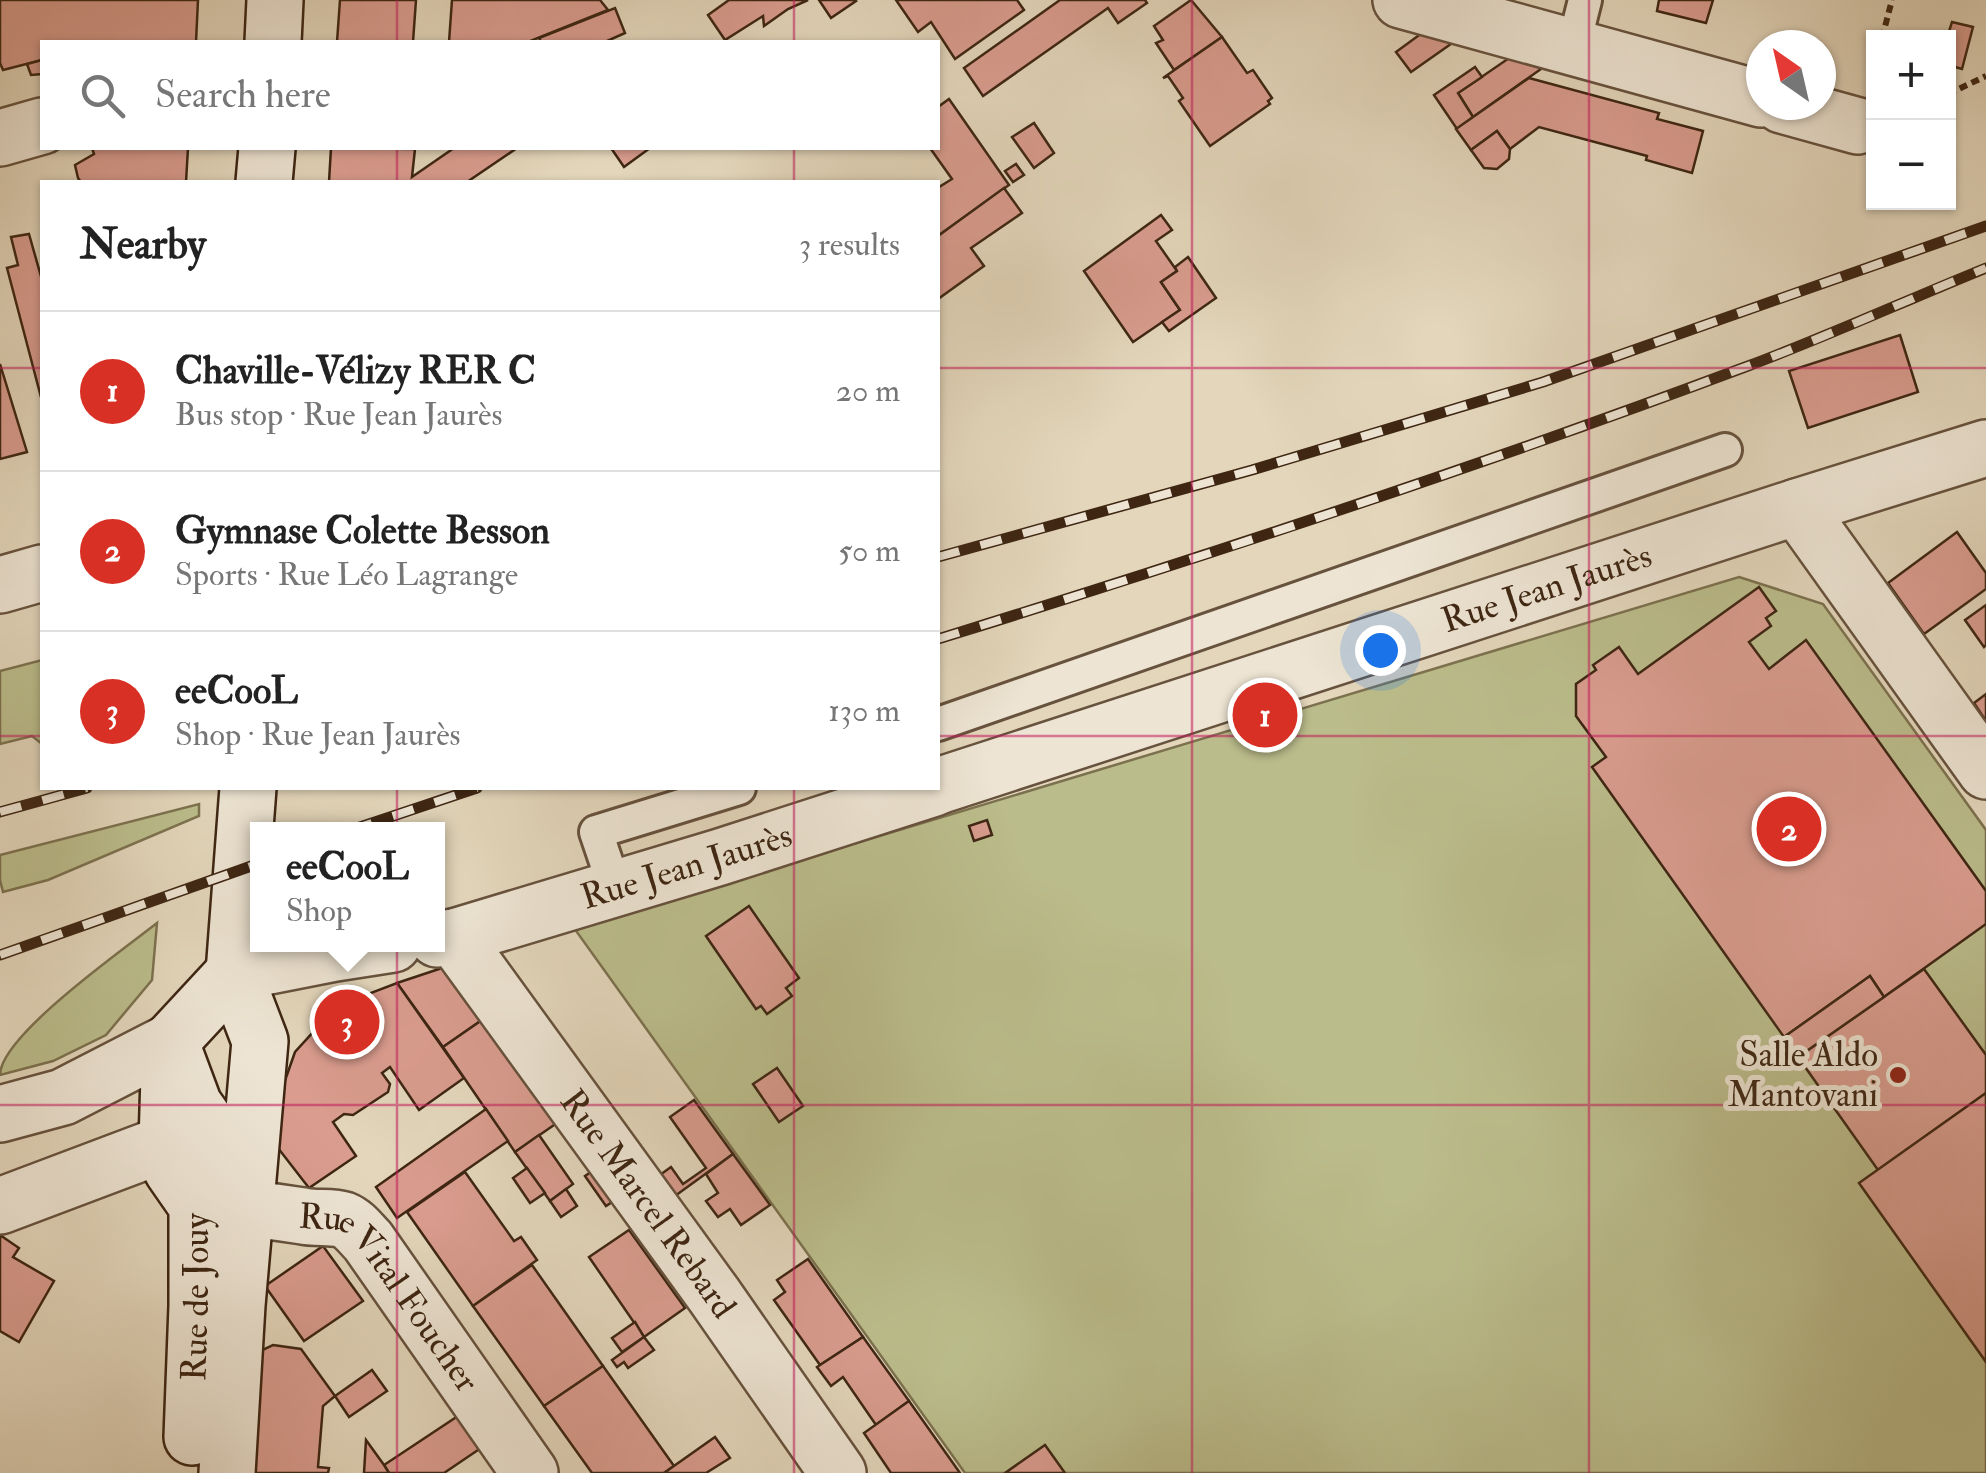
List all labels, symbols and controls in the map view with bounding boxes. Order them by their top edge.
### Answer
north arrow [1746,30,1836,120]
map controls [1866,30,1956,210]
button: + [1866,30,1956,120]
search box [40,40,940,150]
icon: search [75,68,130,123]
text: Search here [155,71,331,119]
button: − [1866,120,1956,210]
text: Nearby [80,219,206,271]
text: 3 results [799,225,900,265]
text: Chaville-Vélizy RER C [175,347,536,395]
text: 1 [107,371,118,411]
text: 20 m [836,371,900,411]
text: Bus stop · Rue Jean Jaurès [175,395,502,435]
text: Gymnase Colette Besson [175,507,550,555]
text: 2 [104,531,121,571]
text: 50 m [838,531,900,571]
street label: Rue Jean Jaurès [1436,534,1657,643]
text: Sports · Rue Léo Lagrange [175,555,518,595]
your location [1355,625,1406,676]
text: eeCooL [175,667,298,715]
pin: 1 [1232,678,1298,752]
text: 3 [106,691,119,731]
text: 130 m [828,691,900,731]
text: Shop · Rue Jean Jaurès [175,715,460,755]
pin: 2 [1756,792,1822,866]
street label: Rue Jean Jaurès [576,813,797,920]
popup [250,822,445,952]
text: eeCooL [286,843,409,891]
text: Shop [286,891,352,931]
pin: 3 [314,984,380,1060]
place label: Salle Aldo Mantovani [1728,1033,1878,1117]
marker: Salle Aldo Mantovani [1887,1064,1909,1086]
street label: Rue Marcel Rebard [550,1081,746,1327]
street label: Rue Vital Foucher [297,1194,489,1401]
street label: Rue de Jouy [172,1213,219,1382]

